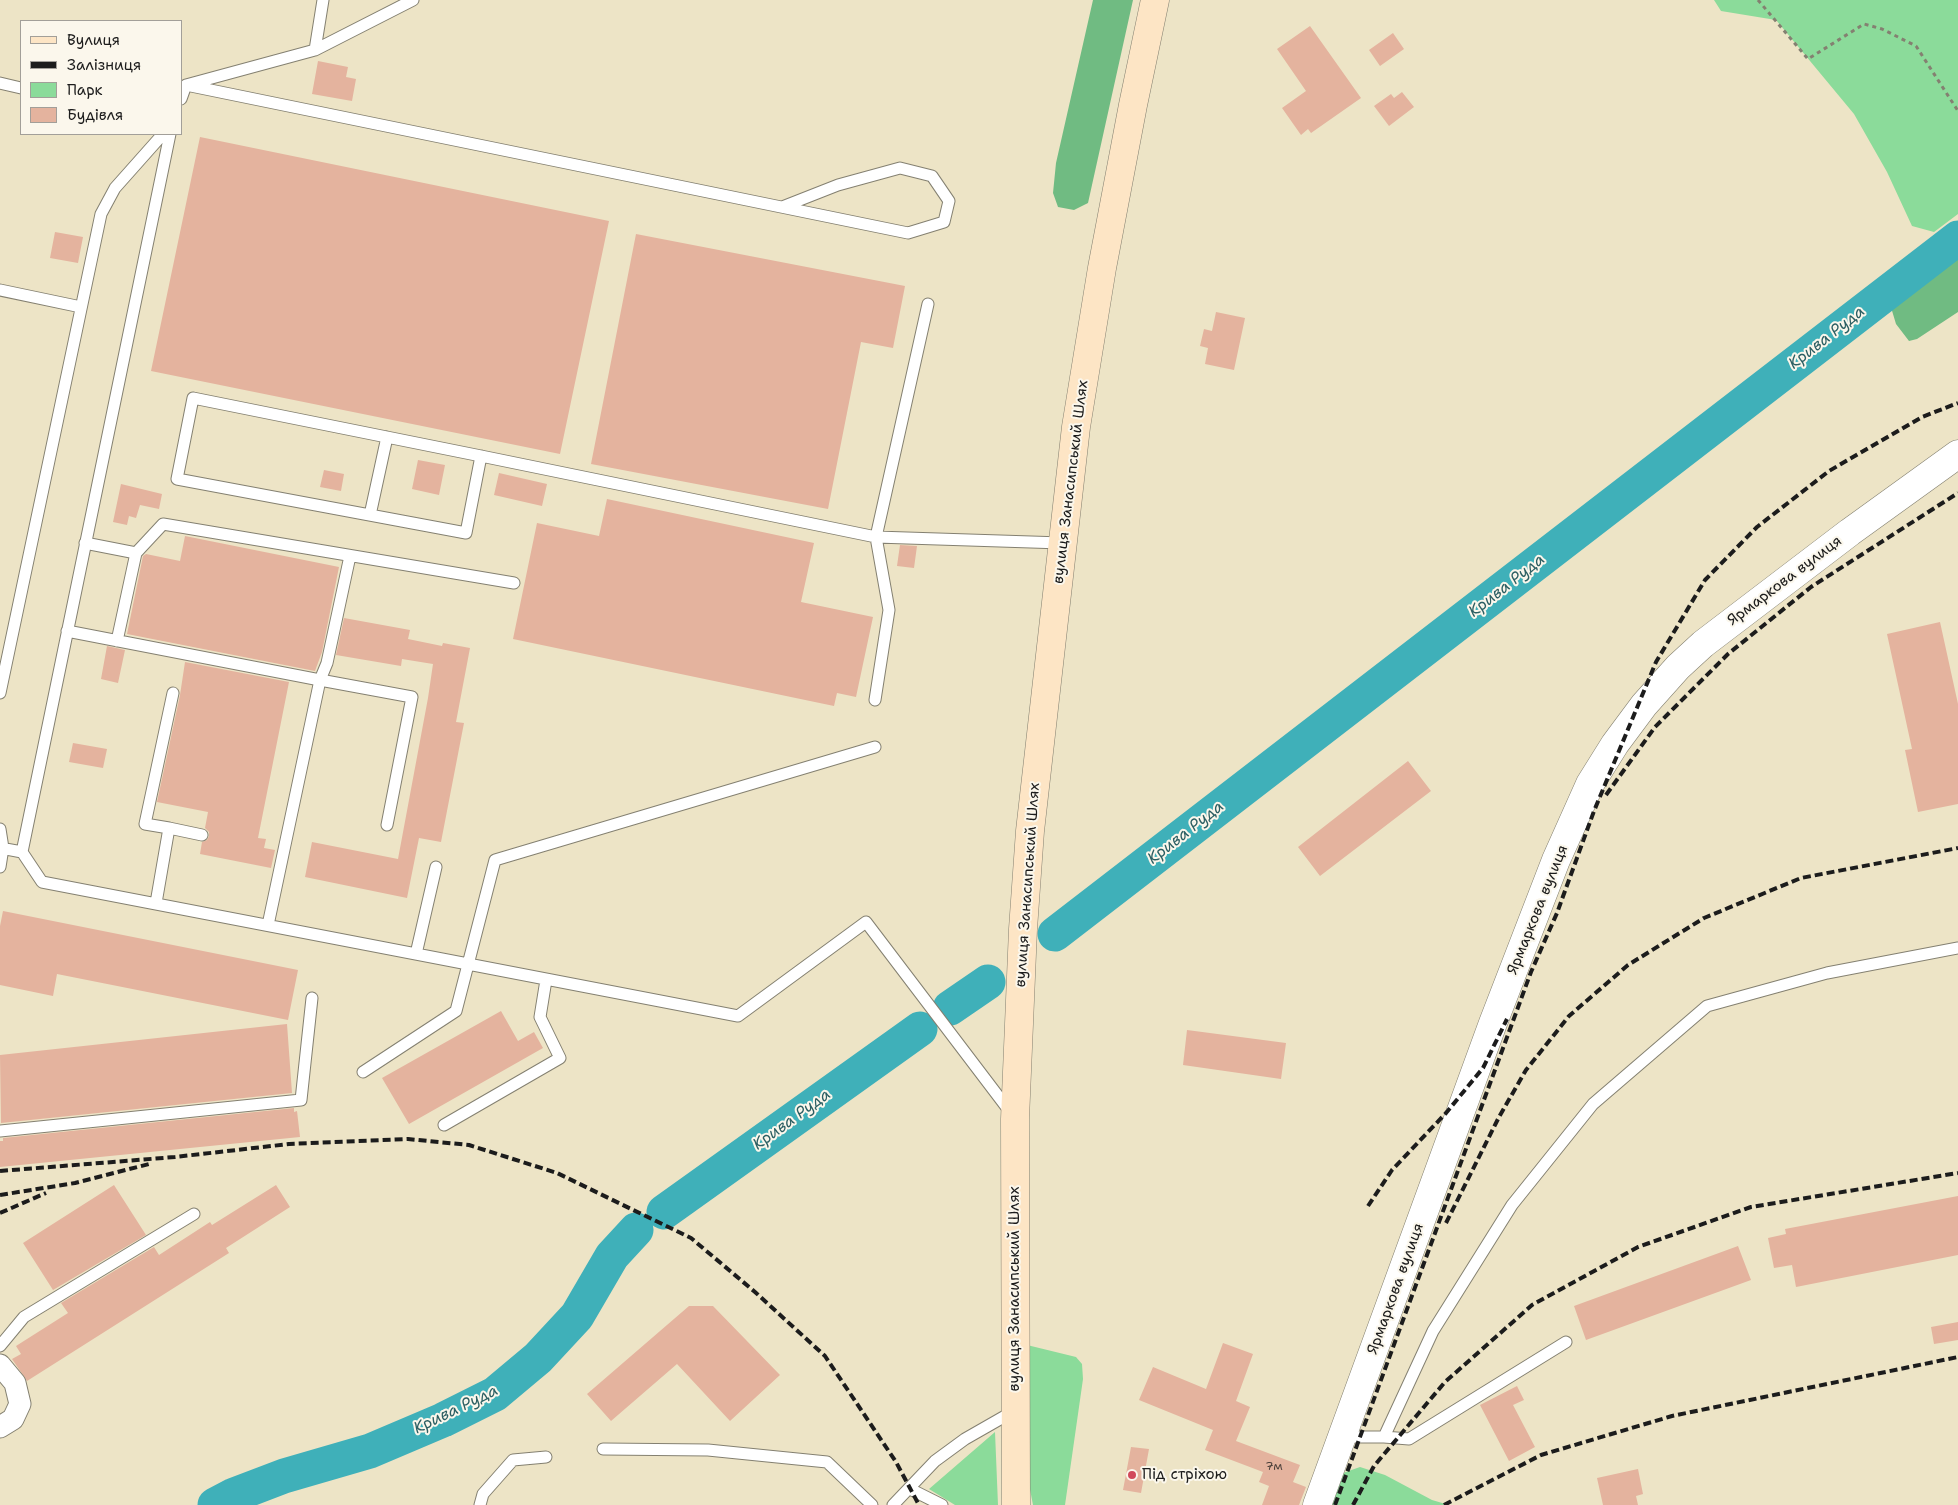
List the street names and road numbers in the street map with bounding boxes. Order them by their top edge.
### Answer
street label: вулиця Занасипський Шлях [1050,379,1092,585]
street label: Ярмаркова вулиця [1724,532,1846,630]
street label: вулиця Занасипський Шлях [1012,782,1044,988]
street label: Ярмаркова вулиця [1504,842,1572,978]
street label: вулиця Занасипський Шлях [1006,1187,1024,1391]
street label: Ярмаркова вулиця [1364,1221,1428,1357]

